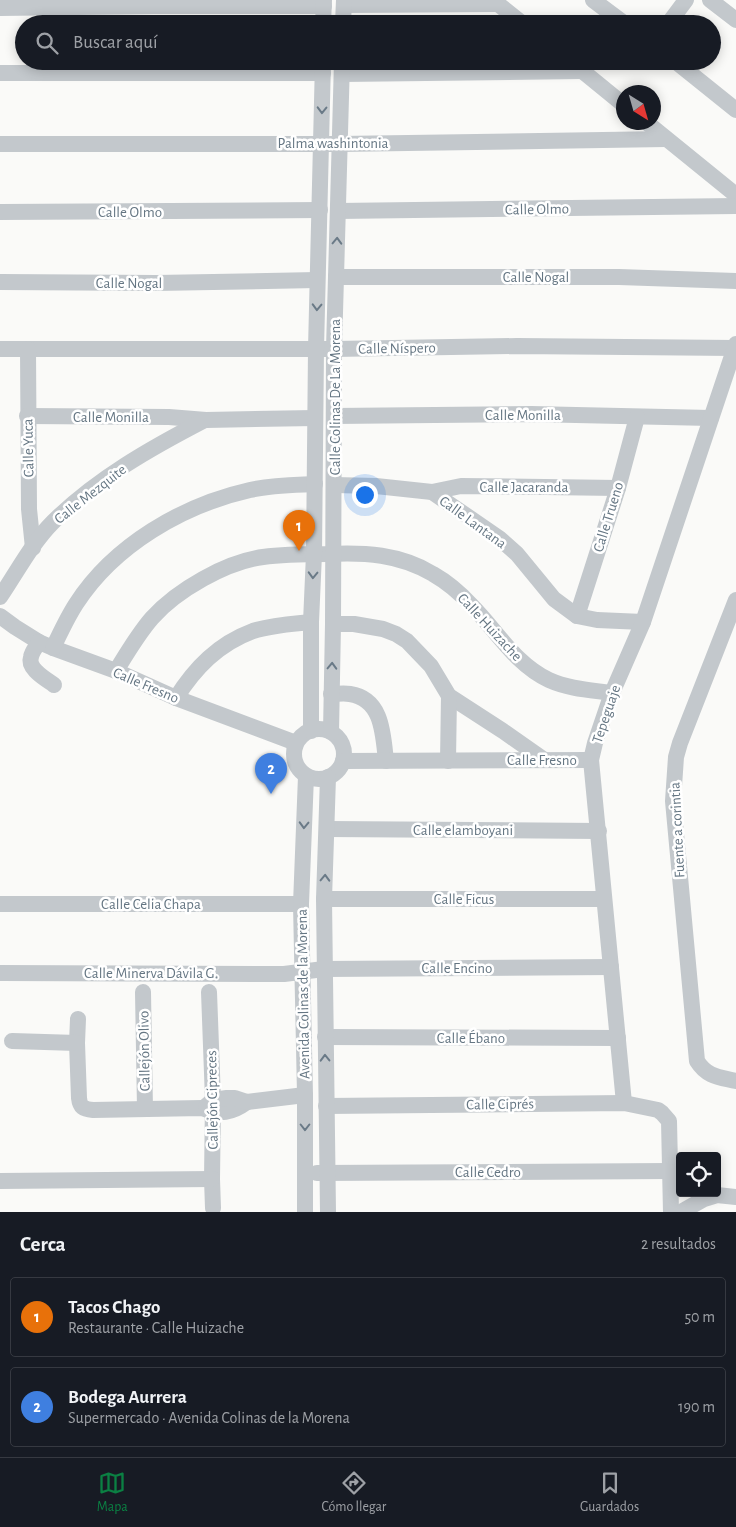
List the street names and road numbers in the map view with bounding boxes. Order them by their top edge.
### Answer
street label: Palma washintonia [277,136,389,151]
street label: Calle Olmo [505,201,569,218]
street label: Calle Olmo [98,205,162,220]
street label: Calle Nogal [503,270,569,285]
street label: Calle Nogal [96,276,162,291]
street label: Calle Colinas De La Morena [328,319,343,475]
street label: Calle Níspero [358,340,436,357]
street label: Calle Monilla [485,408,561,423]
street label: Calle Monilla [73,410,149,425]
street label: Calle Yuca [20,418,37,477]
street label: Calle Mezquite [52,462,129,527]
street label: Calle Jacaranda [479,480,569,495]
street label: Calle Trueno [591,480,626,554]
street label: Calle Lantana [437,493,509,552]
street label: Calle Huizache [455,591,525,664]
street label: Calle Fresno [111,665,181,706]
street label: Tepeguaje [590,683,623,745]
street label: Calle Fresno [507,753,577,768]
street label: Fuente a corintia [667,782,688,878]
street label: Calle elamboyani [413,823,513,838]
street label: Calle Ficus [434,892,494,907]
street label: Calle Celia Chapa [101,897,201,912]
street label: Avenida Colinas de la Morena [295,909,312,1079]
street label: Calle Encino [422,961,492,976]
street label: Calle Minerva Dávila G. [84,966,218,981]
street label: Callejón Olivo [136,1010,153,1092]
street label: Calle Ébano [437,1029,505,1046]
street label: Callejón Cipreces [204,1050,221,1150]
street label: Calle Ciprés [466,1096,534,1113]
street label: Calle Cedro [455,1165,521,1180]

